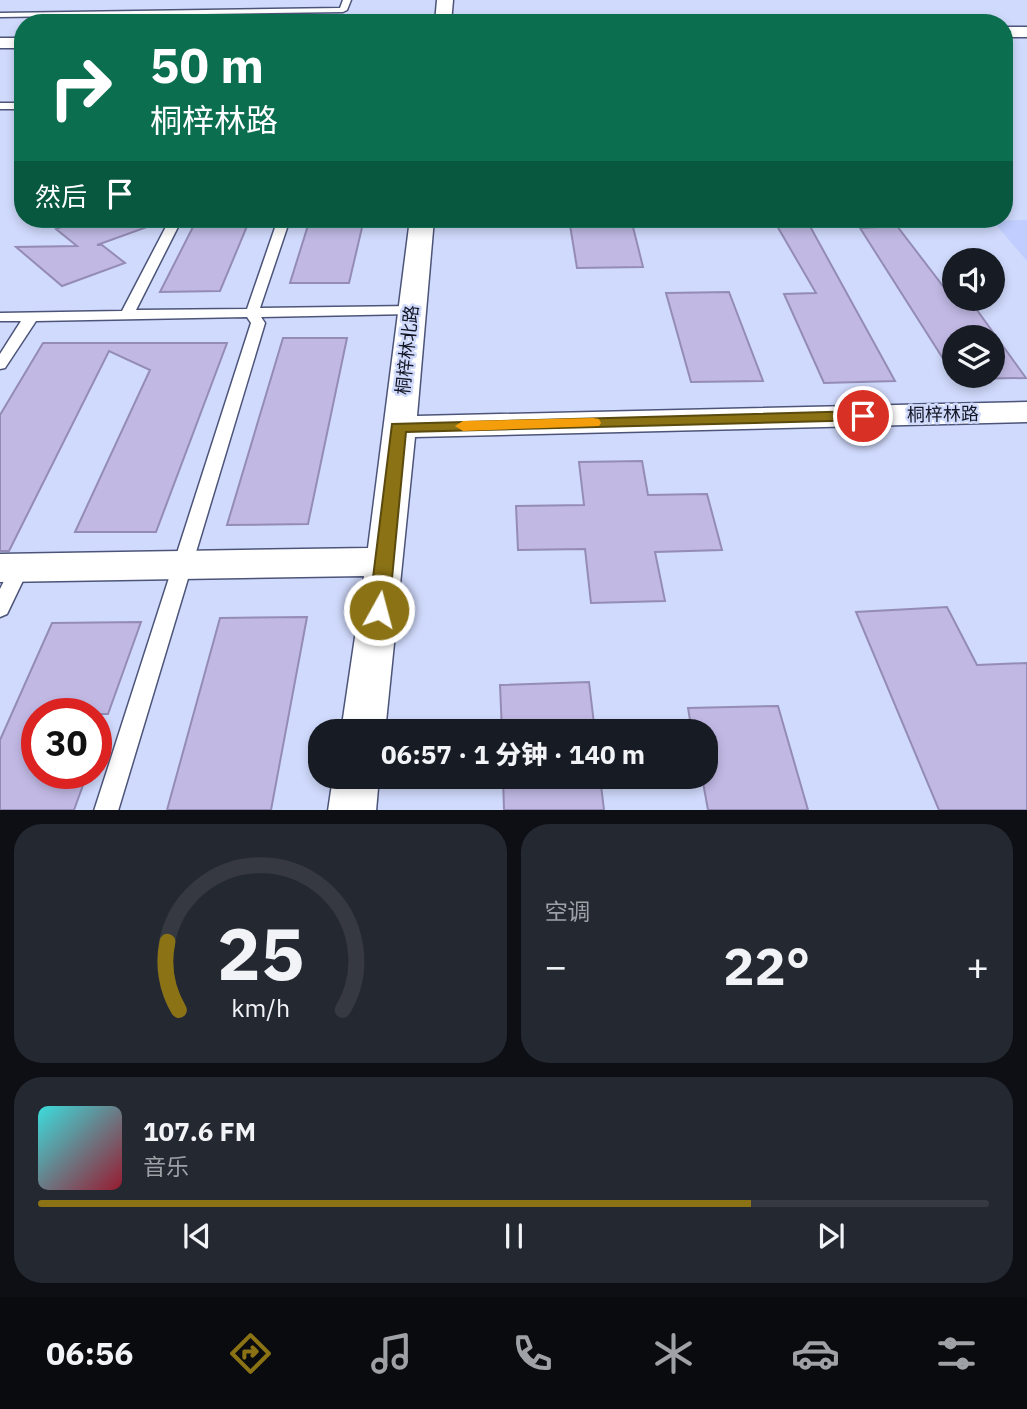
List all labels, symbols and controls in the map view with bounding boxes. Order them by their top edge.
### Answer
text: 50 m [150,33,264,96]
icon: right [35,42,126,133]
text: 桐梓林路 [150,99,278,141]
icon: arrive [101,175,139,213]
text: 然后 [35,179,87,213]
map controls [942,248,1005,388]
button: sound [942,248,1005,311]
street label: 桐梓林北路 [391,304,423,396]
button: layers [942,325,1005,388]
pin [833,386,893,446]
icon: arrive [844,397,882,435]
street label: 桐梓林路 [907,402,979,426]
position arrow [342,573,416,647]
speed limit sign: 30 [21,698,112,789]
text: 06:57 · 1 分钟 · 140 m [381,737,645,771]
text: 空调 [545,896,591,926]
text: 25 [217,905,304,1000]
text: 22° [723,932,810,999]
text: − [545,941,567,990]
text: + [966,941,989,990]
text: km/h [231,990,290,1023]
text: 107.6 FM [143,1114,256,1148]
text: 音乐 [143,1151,189,1181]
icon: previous [178,1217,216,1255]
icon: pause [495,1217,533,1255]
icon: next [812,1217,850,1255]
icon: directions [226,1329,275,1378]
icon: music [367,1329,416,1378]
icon: phone [508,1329,557,1378]
icon: climate [649,1329,698,1378]
icon: car [791,1329,840,1378]
icon: filters [932,1329,981,1378]
text: 06:56 [46,1332,133,1374]

